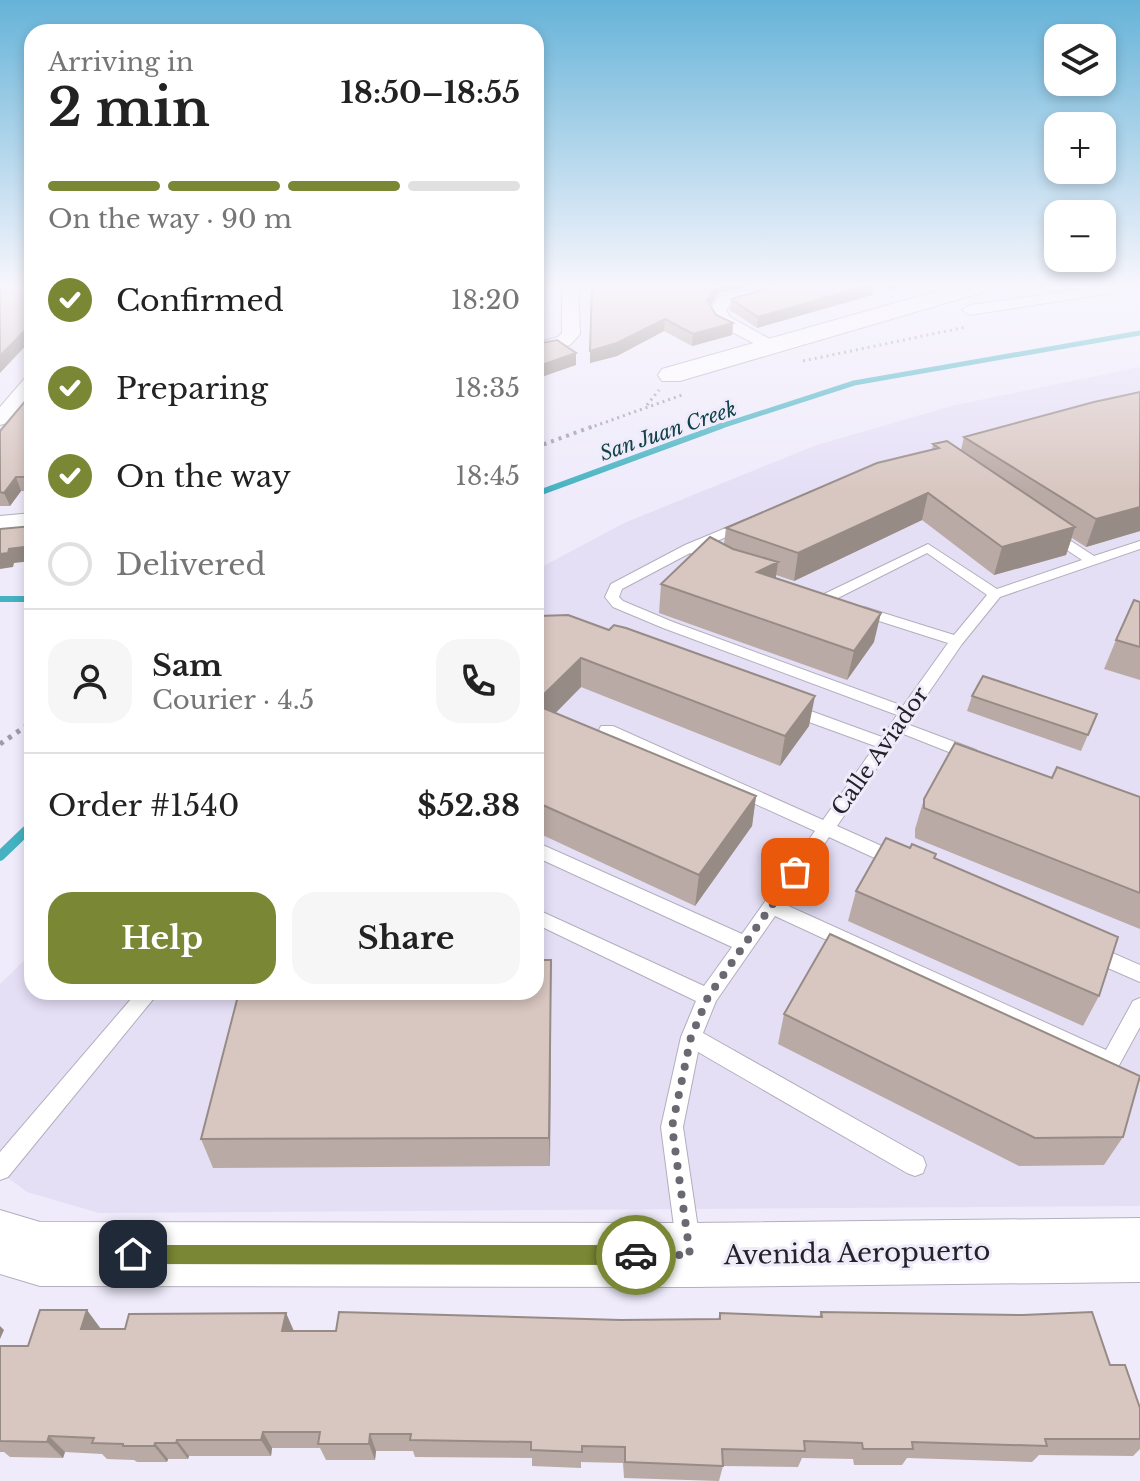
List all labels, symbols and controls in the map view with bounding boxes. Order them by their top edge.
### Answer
map controls [1044,24,1116,272]
button: layers [1044,24,1116,96]
text: Arriving in [48,46,194,78]
text: 18:50–18:55 [341,74,520,111]
text: 2 min [48,76,210,140]
button: + [1044,112,1116,184]
button: − [1044,200,1116,272]
text: On the way · 90 m [48,203,292,235]
icon: check [48,278,92,322]
text: Confirmed [116,282,284,319]
text: 18:20 [451,284,520,316]
icon: check [48,366,92,410]
text: Preparing [116,370,268,407]
text: 18:35 [454,372,520,404]
water label: San Juan Creek [596,396,740,466]
icon: check [48,454,92,498]
text: On the way [116,458,291,495]
text: 18:45 [455,460,520,492]
text: Delivered [116,546,266,583]
button: person [48,639,132,723]
button: phone [436,639,520,723]
text: Sam [152,647,222,684]
street label: Calle Aviador [826,681,935,820]
text: Courier · 4.5 [152,684,314,716]
text: Order #1540 [48,787,239,824]
text: $52.38 [417,787,520,824]
pin [761,838,829,906]
icon: bag [773,850,817,894]
button: Help [48,892,276,984]
button: Share [292,892,520,984]
courier [596,1215,676,1295]
pin [99,1220,167,1288]
icon: home [111,1232,155,1276]
icon: car [614,1233,658,1277]
street label: Avenida Aeropuerto [722,1235,991,1271]

